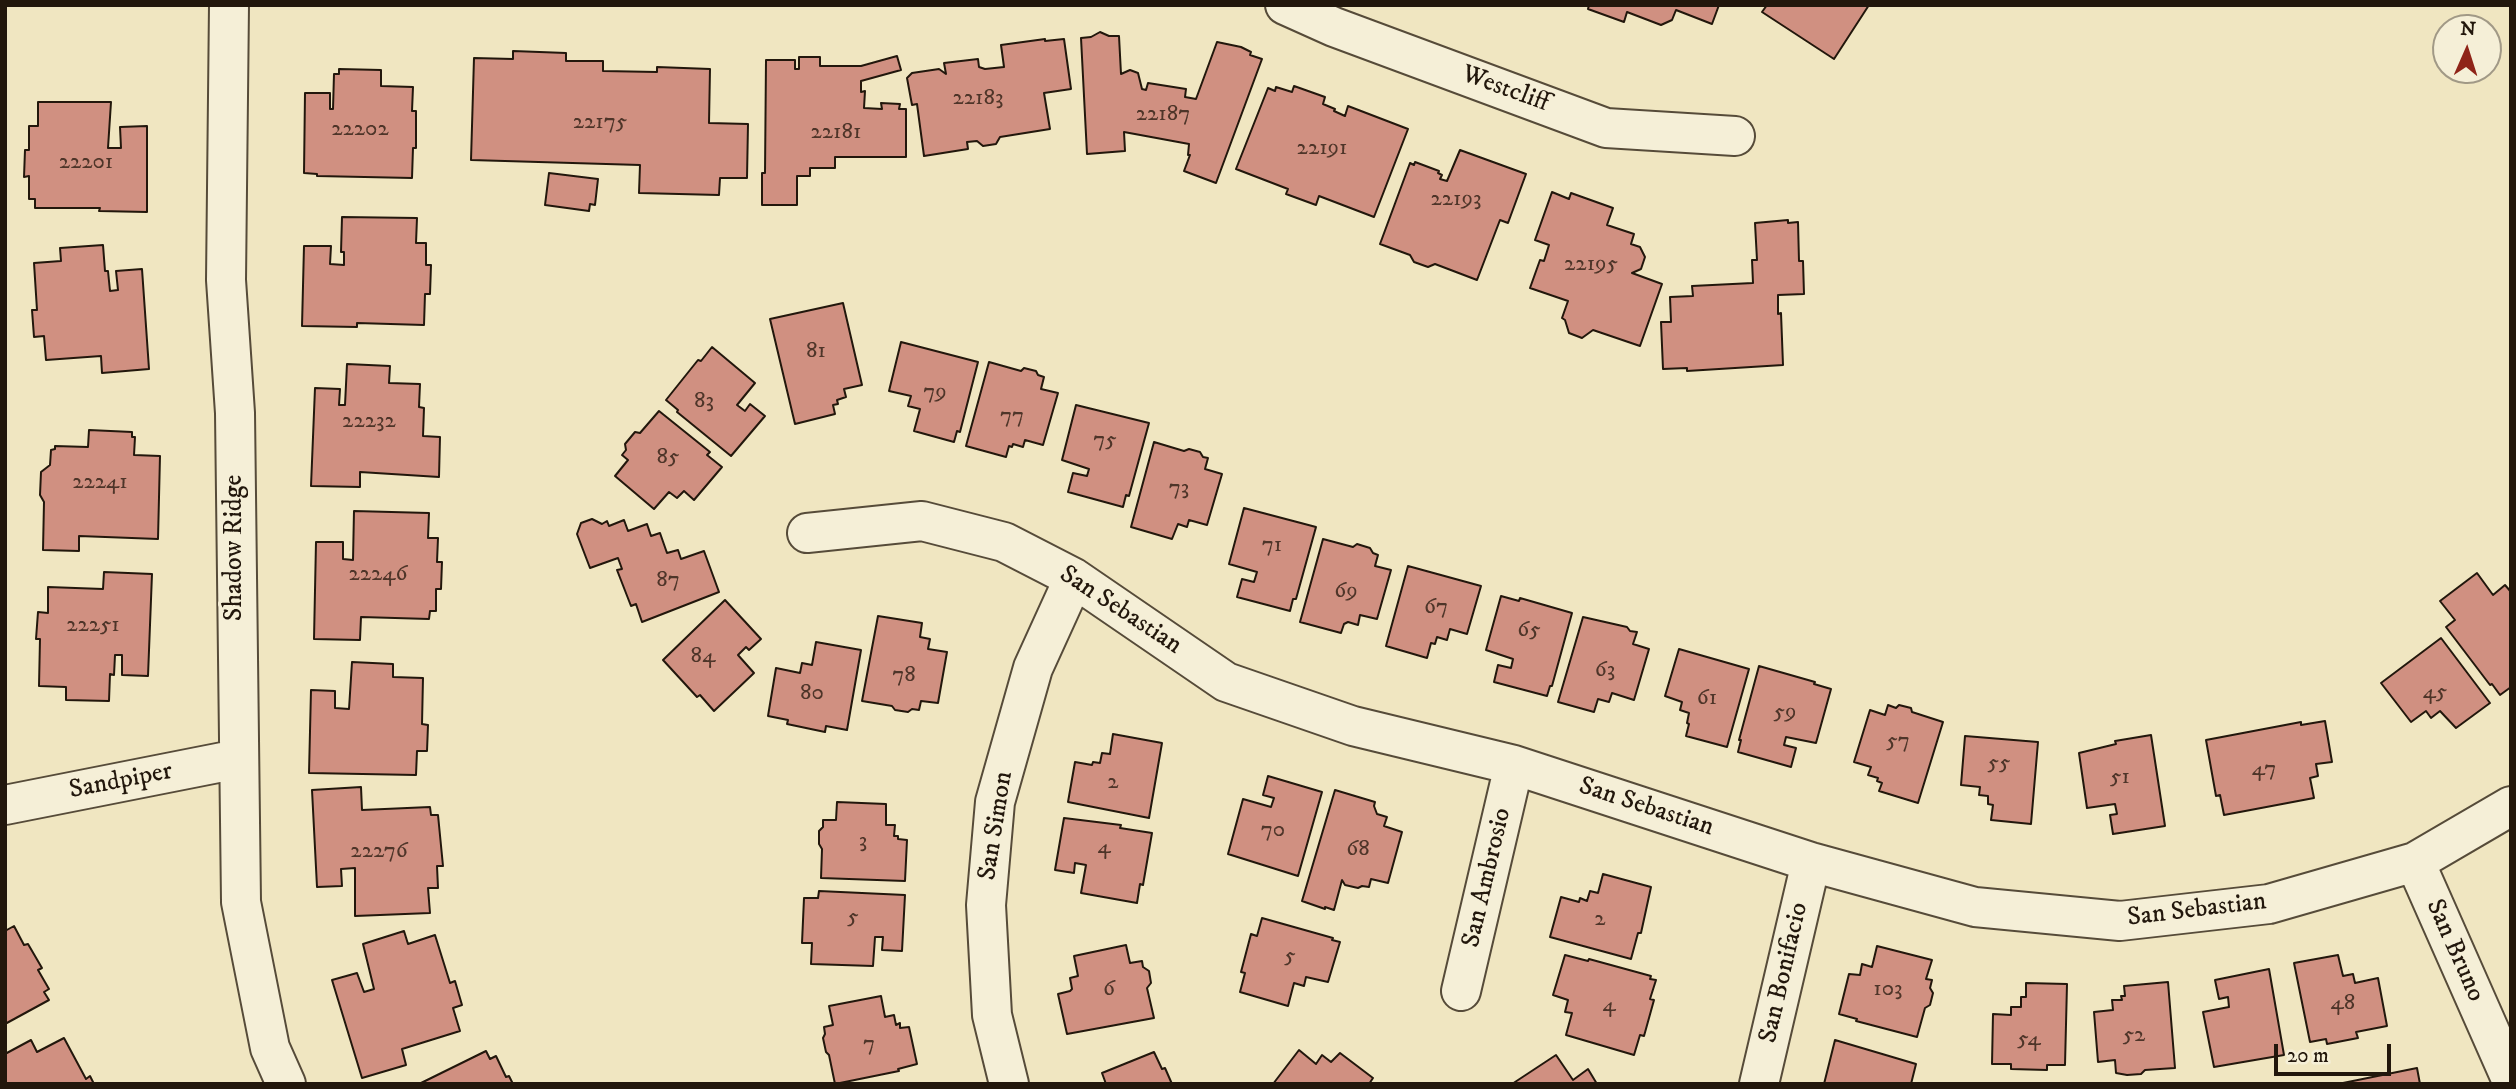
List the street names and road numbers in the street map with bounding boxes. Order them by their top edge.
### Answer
street label: Westcliff [1457,60,1553,120]
street label: Shadow Ridge [220,475,252,621]
street label: San Sebastian [1053,560,1187,662]
street label: Sandpiper [67,757,175,807]
street label: San Simon [973,769,1021,883]
street label: San Sebastian [1575,772,1717,844]
street label: San Ambrosio [1457,805,1519,951]
street label: San Sebastian [2126,887,2268,935]
street label: San Bruno [2418,895,2490,1007]
street label: San Bonifacio [1754,900,1816,1046]

